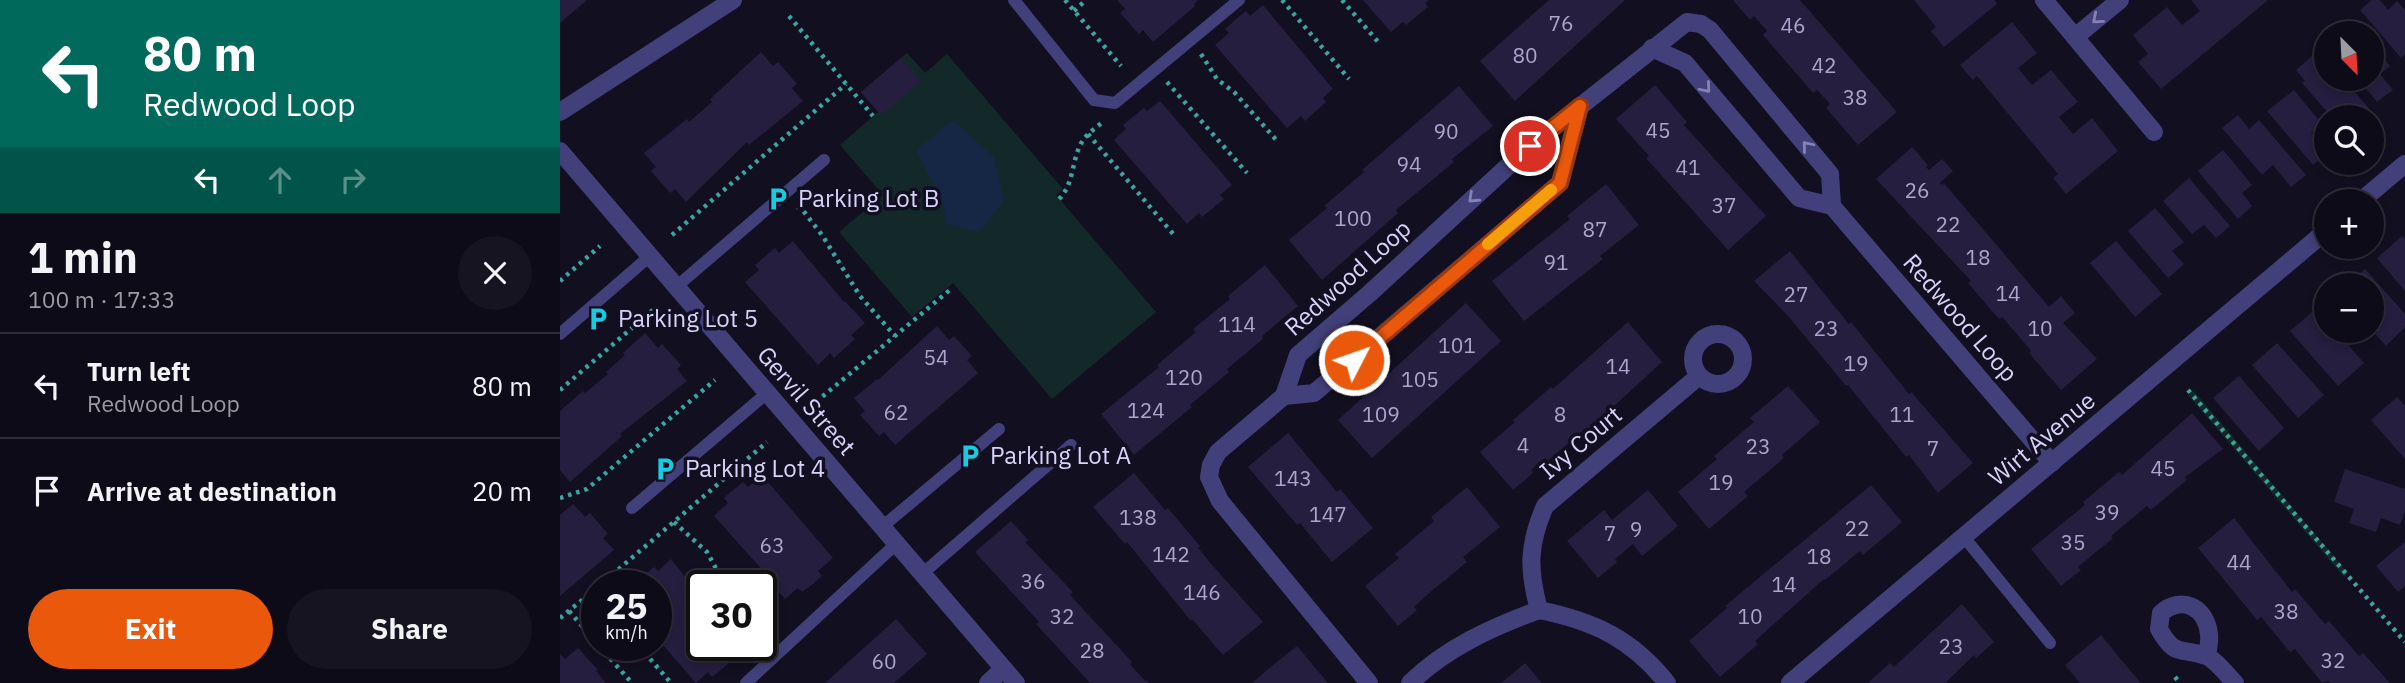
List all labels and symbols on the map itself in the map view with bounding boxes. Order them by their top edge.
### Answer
house number: 76 [1548,9,1574,37]
house number: 46 [1780,11,1806,39]
one-way arrow [2093,11,2106,23]
north arrow [2314,21,2384,91]
house number: 80 [1512,41,1538,69]
house number: 42 [1811,51,1837,79]
one-way arrow [1698,79,1710,92]
house number: 38 [1842,83,1868,111]
pin [1500,116,1560,176]
house number: 45 [1645,116,1671,144]
house number: 90 [1433,117,1459,145]
one-way arrow [1803,141,1815,154]
house number: 94 [1396,150,1422,178]
house number: 41 [1675,153,1701,181]
house number: 26 [1904,176,1930,204]
place label: Parking Lot B [798,182,940,214]
parking icon: Parking Lot B [764,185,792,213]
one-way arrow [1468,190,1481,203]
house number: 37 [1711,191,1737,219]
house number: 100 [1334,204,1372,232]
house number: 22 [1935,210,1961,238]
street label: Redwood Loop [1277,212,1417,342]
house number: 87 [1582,215,1608,243]
house number: 18 [1965,243,1991,271]
street label: Redwood Loop [1896,247,2025,388]
house number: 91 [1543,248,1569,276]
house number: 14 [1995,279,2021,307]
house number: 27 [1783,280,1809,308]
place label: Parking Lot 5 [618,302,758,334]
parking icon: Parking Lot 5 [584,305,612,333]
house number: 114 [1218,310,1256,338]
house number: 23 [1813,314,1839,342]
house number: 10 [2027,314,2053,342]
position arrow [1317,323,1391,397]
house number: 101 [1438,331,1476,359]
street label: Gervil Street [750,339,863,462]
house number: 54 [923,343,949,371]
house number: 19 [1843,349,1869,377]
house number: 14 [1605,352,1631,380]
house number: 120 [1165,363,1203,391]
house number: 105 [1401,365,1439,393]
street label: Wirt Avenue [1981,384,2102,492]
house number: 124 [1127,396,1165,424]
house number: 62 [883,398,909,426]
street label: Ivy Court [1532,398,1628,486]
house number: 109 [1362,400,1400,428]
house number: 8 [1554,400,1566,428]
house number: 11 [1889,400,1915,428]
house number: 4 [1517,431,1529,459]
house number: 23 [1745,432,1771,460]
house number: 7 [1927,434,1939,462]
place label: Parking Lot A [990,439,1131,471]
parking icon: Parking Lot A [956,442,984,470]
place label: Parking Lot 4 [685,452,825,484]
house number: 45 [2150,454,2176,482]
parking icon: Parking Lot 4 [651,455,679,483]
house number: 143 [1274,464,1312,492]
house number: 19 [1708,468,1734,496]
house number: 39 [2094,498,2120,526]
house number: 147 [1309,500,1347,528]
house number: 138 [1119,503,1157,531]
house number: 22 [1844,514,1870,542]
house number: 9 [1630,515,1642,543]
house number: 7 [1604,519,1616,547]
house number: 35 [2060,528,2086,556]
house number: 63 [759,531,785,559]
house number: 142 [1152,540,1190,568]
house number: 18 [1806,542,1832,570]
house number: 44 [2226,548,2252,576]
house number: 36 [1020,567,1046,595]
speed limit sign: 30 [686,570,777,661]
house number: 14 [1771,570,1797,598]
house number: 146 [1183,578,1221,606]
house number: 38 [2273,597,2299,625]
house number: 32 [1049,602,1075,630]
house number: 10 [1737,602,1763,630]
house number: 23 [1938,632,1964,660]
house number: 28 [1079,636,1105,664]
house number: 32 [2320,646,2346,674]
house number: 60 [871,647,897,675]

